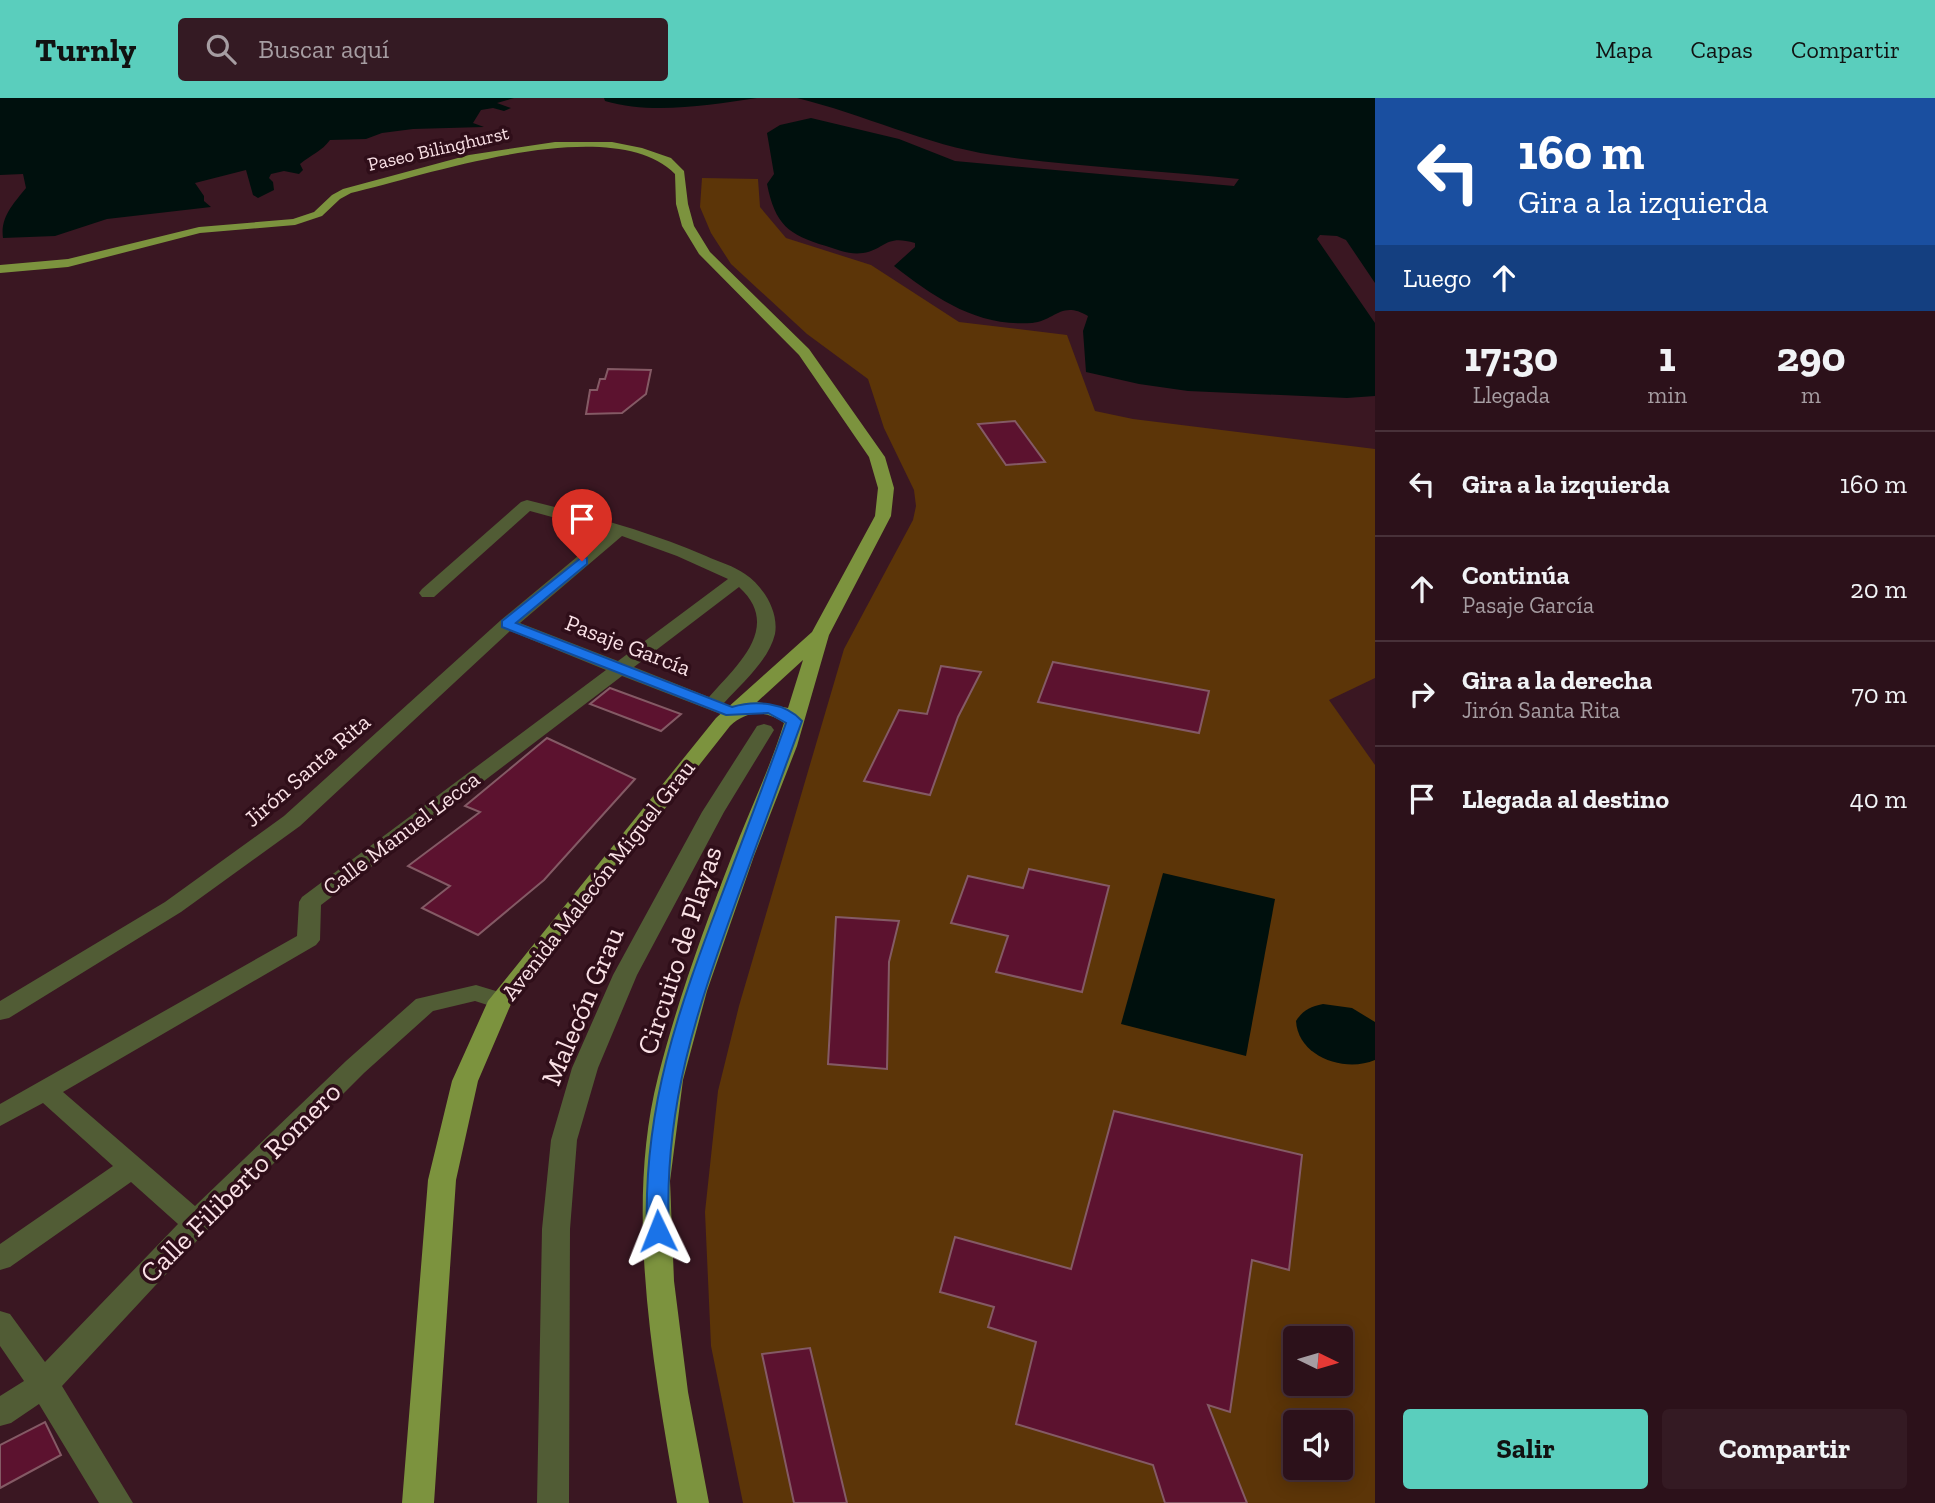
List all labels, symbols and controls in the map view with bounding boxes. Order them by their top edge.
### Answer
search box [178,18,668,81]
text: Turnly [35,30,136,69]
icon: search [202,30,240,68]
text: Buscar aquí [258,33,389,65]
text: Mapa [1595,35,1652,64]
text: Capas [1690,35,1753,64]
text: Compartir [1791,35,1900,64]
street label: Paseo Bilinghurst [365,121,511,176]
text: 160 m [1518,123,1644,182]
icon: left [1403,126,1494,217]
text: Gira a la izquierda [1518,183,1769,221]
icon: ahead [1485,259,1523,297]
text: Luego [1403,262,1471,294]
text: 17:30 [1464,331,1558,382]
text: 1 [1659,331,1676,382]
text: 290 [1776,331,1846,382]
text: Llegada [1473,381,1550,409]
text: min [1648,381,1687,409]
text: m [1801,381,1821,409]
icon: left [1403,465,1441,503]
text: Gira a la izquierda [1462,468,1670,500]
text: 160 m [1840,468,1907,500]
pin [552,489,612,561]
icon: arrive [563,500,601,538]
text: Continúa [1462,559,1570,591]
icon: ahead [1403,570,1441,608]
text: 20 m [1850,573,1907,605]
text: Pasaje García [1462,591,1594,619]
street label: Pasaje García [561,608,695,682]
text: Gira a la derecha [1462,664,1652,696]
icon: right [1403,675,1441,713]
text: 70 m [1851,678,1907,710]
text: Jirón Santa Rita [1462,696,1620,724]
street label: Jirón Santa Rita [238,708,376,832]
street label: Avenida Malecón Miguel Grau [495,754,701,1006]
street label: Calle Manuel Lecca [317,765,485,901]
icon: arrive [1403,780,1441,818]
text: Llegada al destino [1462,783,1669,815]
text: 40 m [1850,783,1907,815]
street label: Circuito de Playas [630,842,729,1058]
street label: Malecón Grau [534,922,631,1090]
street label: Calle Filiberto Romero [133,1075,348,1290]
position arrow [621,1194,695,1268]
north arrow [1283,1326,1353,1396]
map controls [1283,1326,1353,1480]
button: Salir [1403,1409,1648,1489]
button: Compartir [1662,1409,1907,1489]
button: sound [1283,1410,1353,1480]

